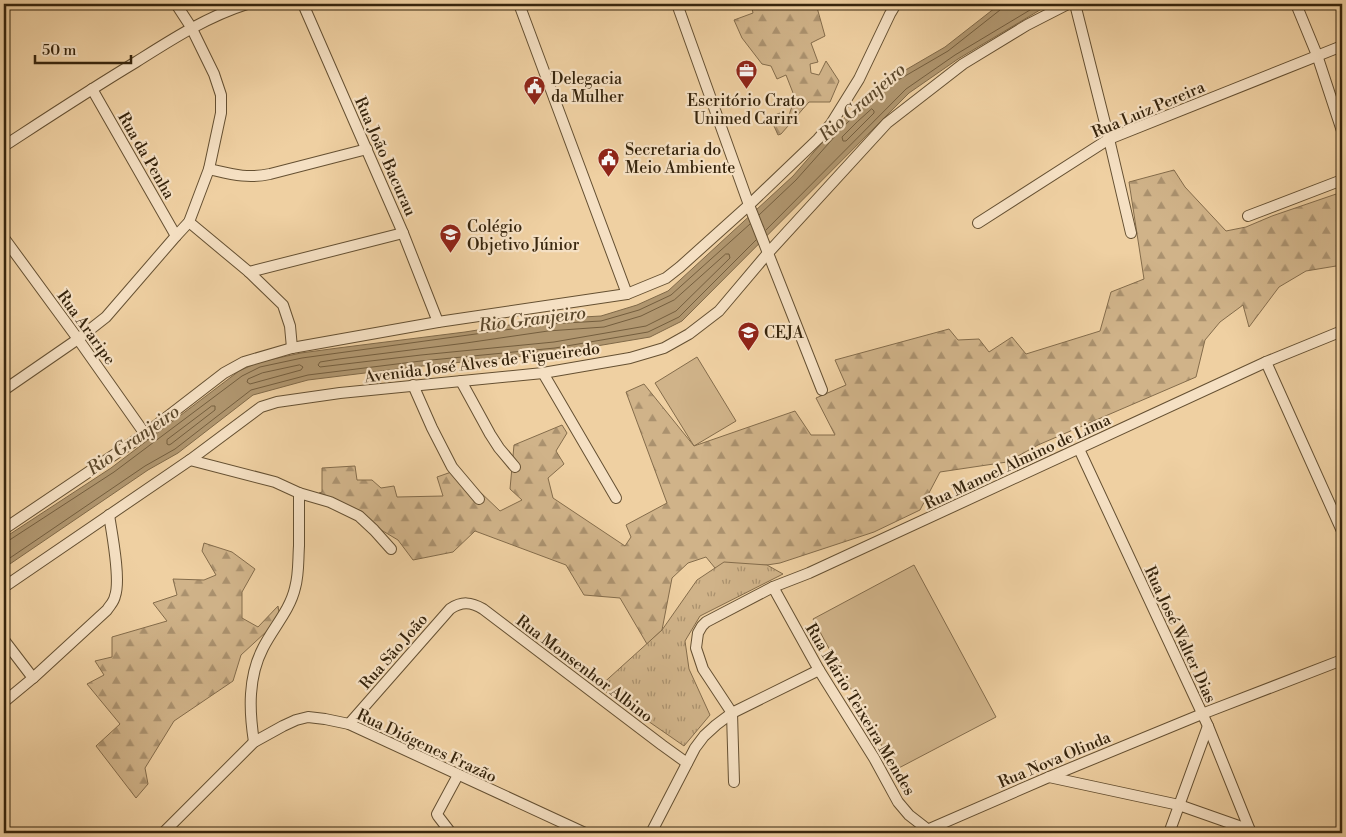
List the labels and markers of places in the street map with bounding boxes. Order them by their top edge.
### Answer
office icon: Escritório Crato Unimed Cariri [734,59,758,90]
place label: Delegacia da Mulher [551,69,624,107]
public building icon: Delegacia da Mulher [523,75,547,106]
place label: Escritório Crato Unimed Cariri [687,91,805,129]
place label: Secretaria do Meio Ambiente [625,140,735,178]
public building icon: Secretaria do Meio Ambiente [597,146,621,177]
place label: Colégio Objetivo Júnior [467,217,580,255]
school or university icon: Colégio Objetivo Júnior [439,223,463,254]
school or university icon: CEJA [736,320,760,351]
place label: CEJA [764,323,805,343]

